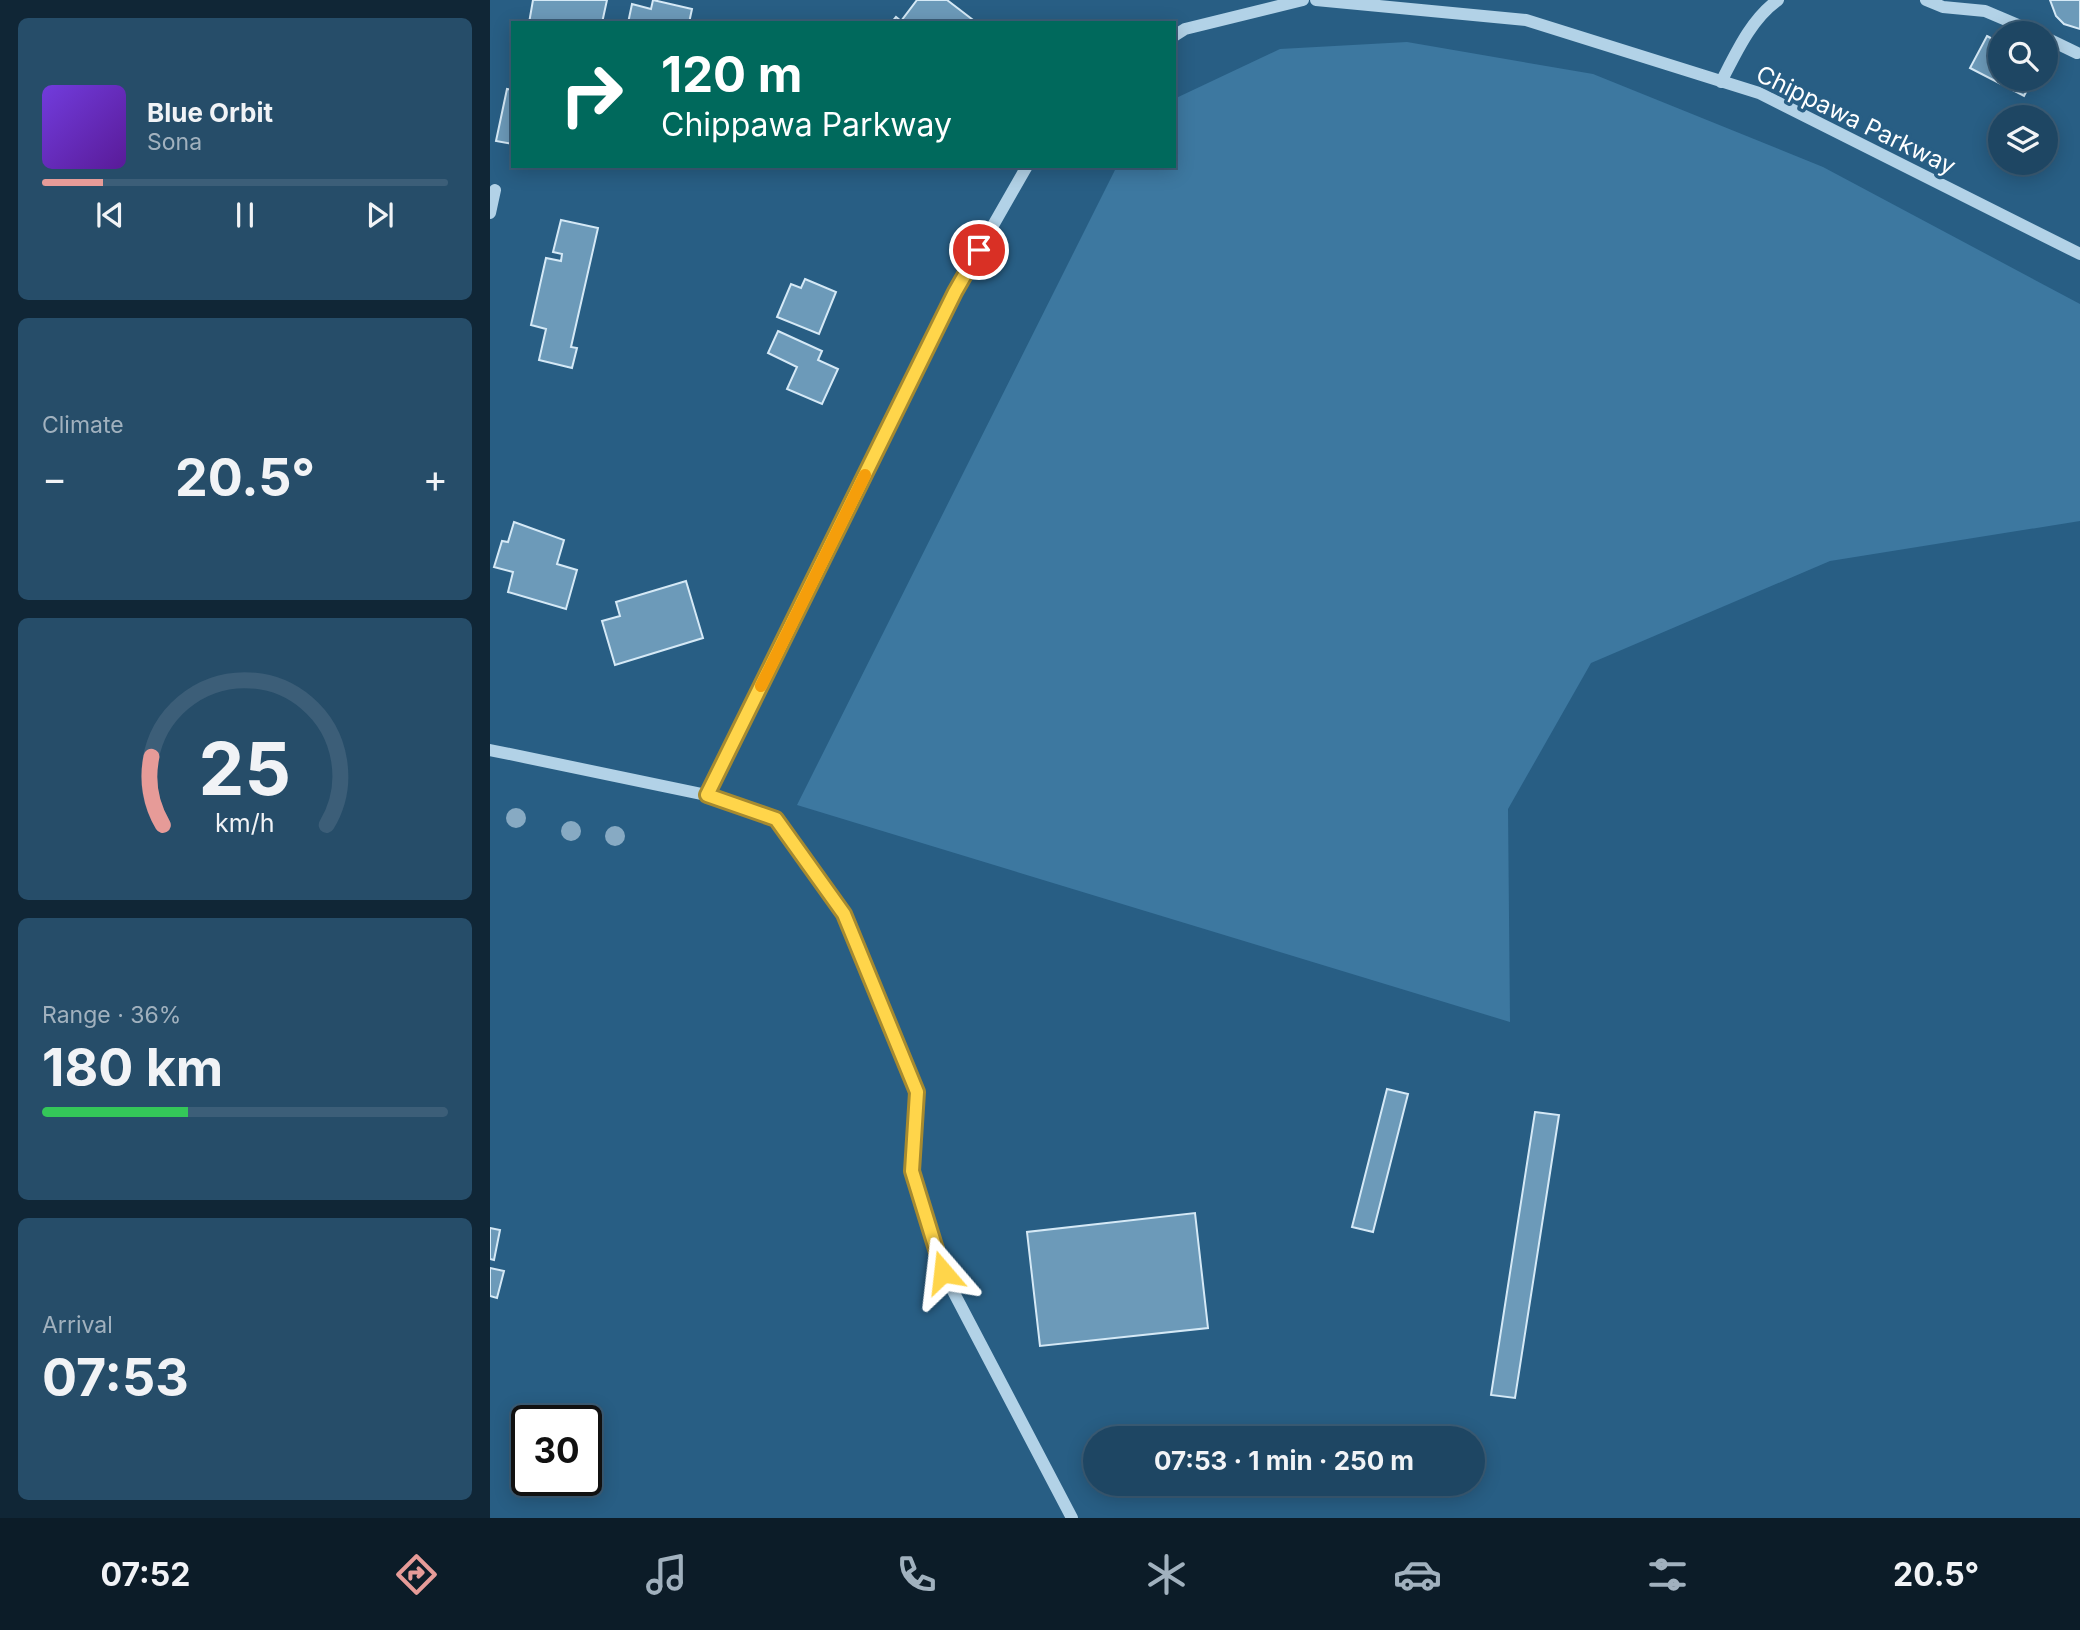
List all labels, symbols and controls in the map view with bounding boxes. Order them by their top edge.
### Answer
map controls [1988,21,2058,175]
button: search [1988,21,2058,91]
text: 120 m [661,45,802,104]
icon: right [546,49,637,140]
street label: Chippawa Parkway [1752,59,1960,181]
text: Blue Orbit [147,97,273,128]
text: Chippawa Parkway [661,105,952,144]
button: layers [1988,105,2058,175]
text: Sona [147,128,202,156]
icon: previous [91,196,129,234]
icon: pause [226,196,264,234]
icon: next [361,196,399,234]
pin [949,220,1009,280]
icon: arrive [960,231,998,269]
text: Climate [42,411,124,439]
text: 20.5° [175,446,315,509]
text: − [42,455,67,501]
text: + [423,455,448,501]
text: 25 [199,724,291,813]
text: km/h [215,808,275,838]
text: Range · 36% [42,1001,181,1029]
text: 180 km [42,1036,223,1099]
position arrow [906,1235,980,1309]
text: Arrival [42,1311,113,1339]
text: 07:53 [42,1346,189,1409]
speed limit sign: 30 [511,1405,602,1496]
text: 07:53 · 1 min · 250 m [1154,1445,1414,1476]
icon: directions [392,1550,441,1599]
icon: music [642,1550,691,1599]
icon: phone [892,1550,941,1599]
icon: climate [1142,1550,1191,1599]
icon: car [1393,1550,1442,1599]
icon: filters [1643,1550,1692,1599]
text: 07:52 [101,1555,190,1594]
text: 20.5° [1893,1555,1979,1594]

